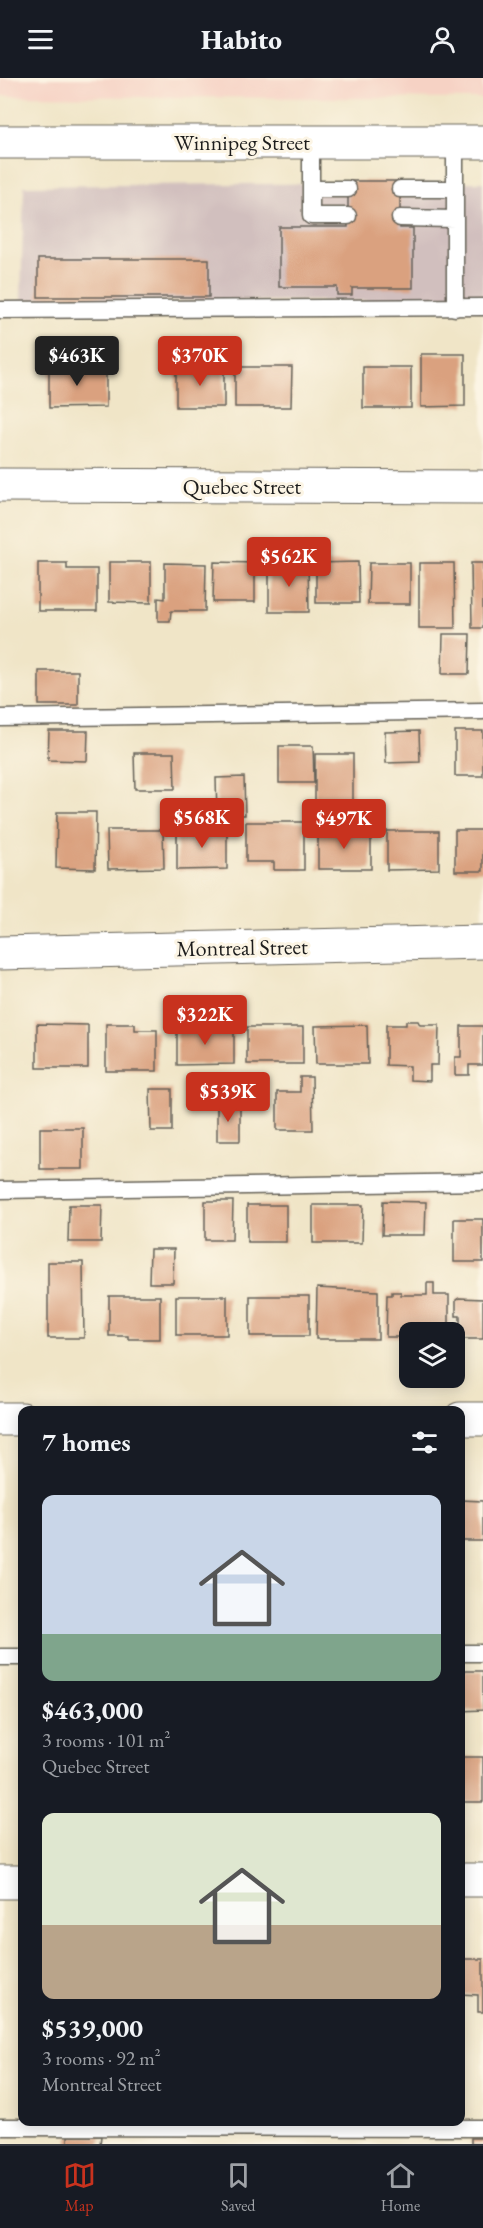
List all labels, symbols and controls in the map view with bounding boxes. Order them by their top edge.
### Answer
text: Habito [201,22,282,57]
icon: menu [24,23,57,56]
icon: person [426,23,459,56]
street label: Winnipeg Street [174,128,310,157]
pin: $463K [35,336,119,387]
pin: $370K [158,336,242,387]
text: $463K [49,342,105,368]
text: $370K [172,342,228,368]
street label: Quebec Street [183,472,301,501]
pin: $562K [247,537,331,588]
text: $562K [261,543,317,569]
pin: $568K [160,798,244,849]
pin: $497K [302,799,386,850]
text: $568K [174,804,230,830]
text: $497K [316,805,372,831]
street label: Montreal Street [176,932,308,963]
pin: $322K [163,995,247,1046]
text: $322K [177,1001,233,1027]
pin: $539K [186,1072,270,1123]
text: $539K [200,1078,256,1104]
map controls [399,1322,465,1388]
button: layers [399,1322,465,1388]
text: 7 homes [42,1425,131,1459]
icon: filters [408,1426,441,1459]
icon: home [188,1534,296,1642]
text: $463,000 [42,1693,143,1727]
text: 3 rooms · 101 m² [42,1727,170,1753]
text: Quebec Street [42,1753,150,1779]
icon: home [188,1852,296,1960]
text: $539,000 [42,2011,143,2045]
text: 3 rooms · 92 m² [42,2045,161,2071]
text: Montreal Street [42,2071,162,2097]
tab: Map [63,2159,96,2216]
tab: Saved [221,2159,255,2216]
tab: Home [381,2159,420,2216]

